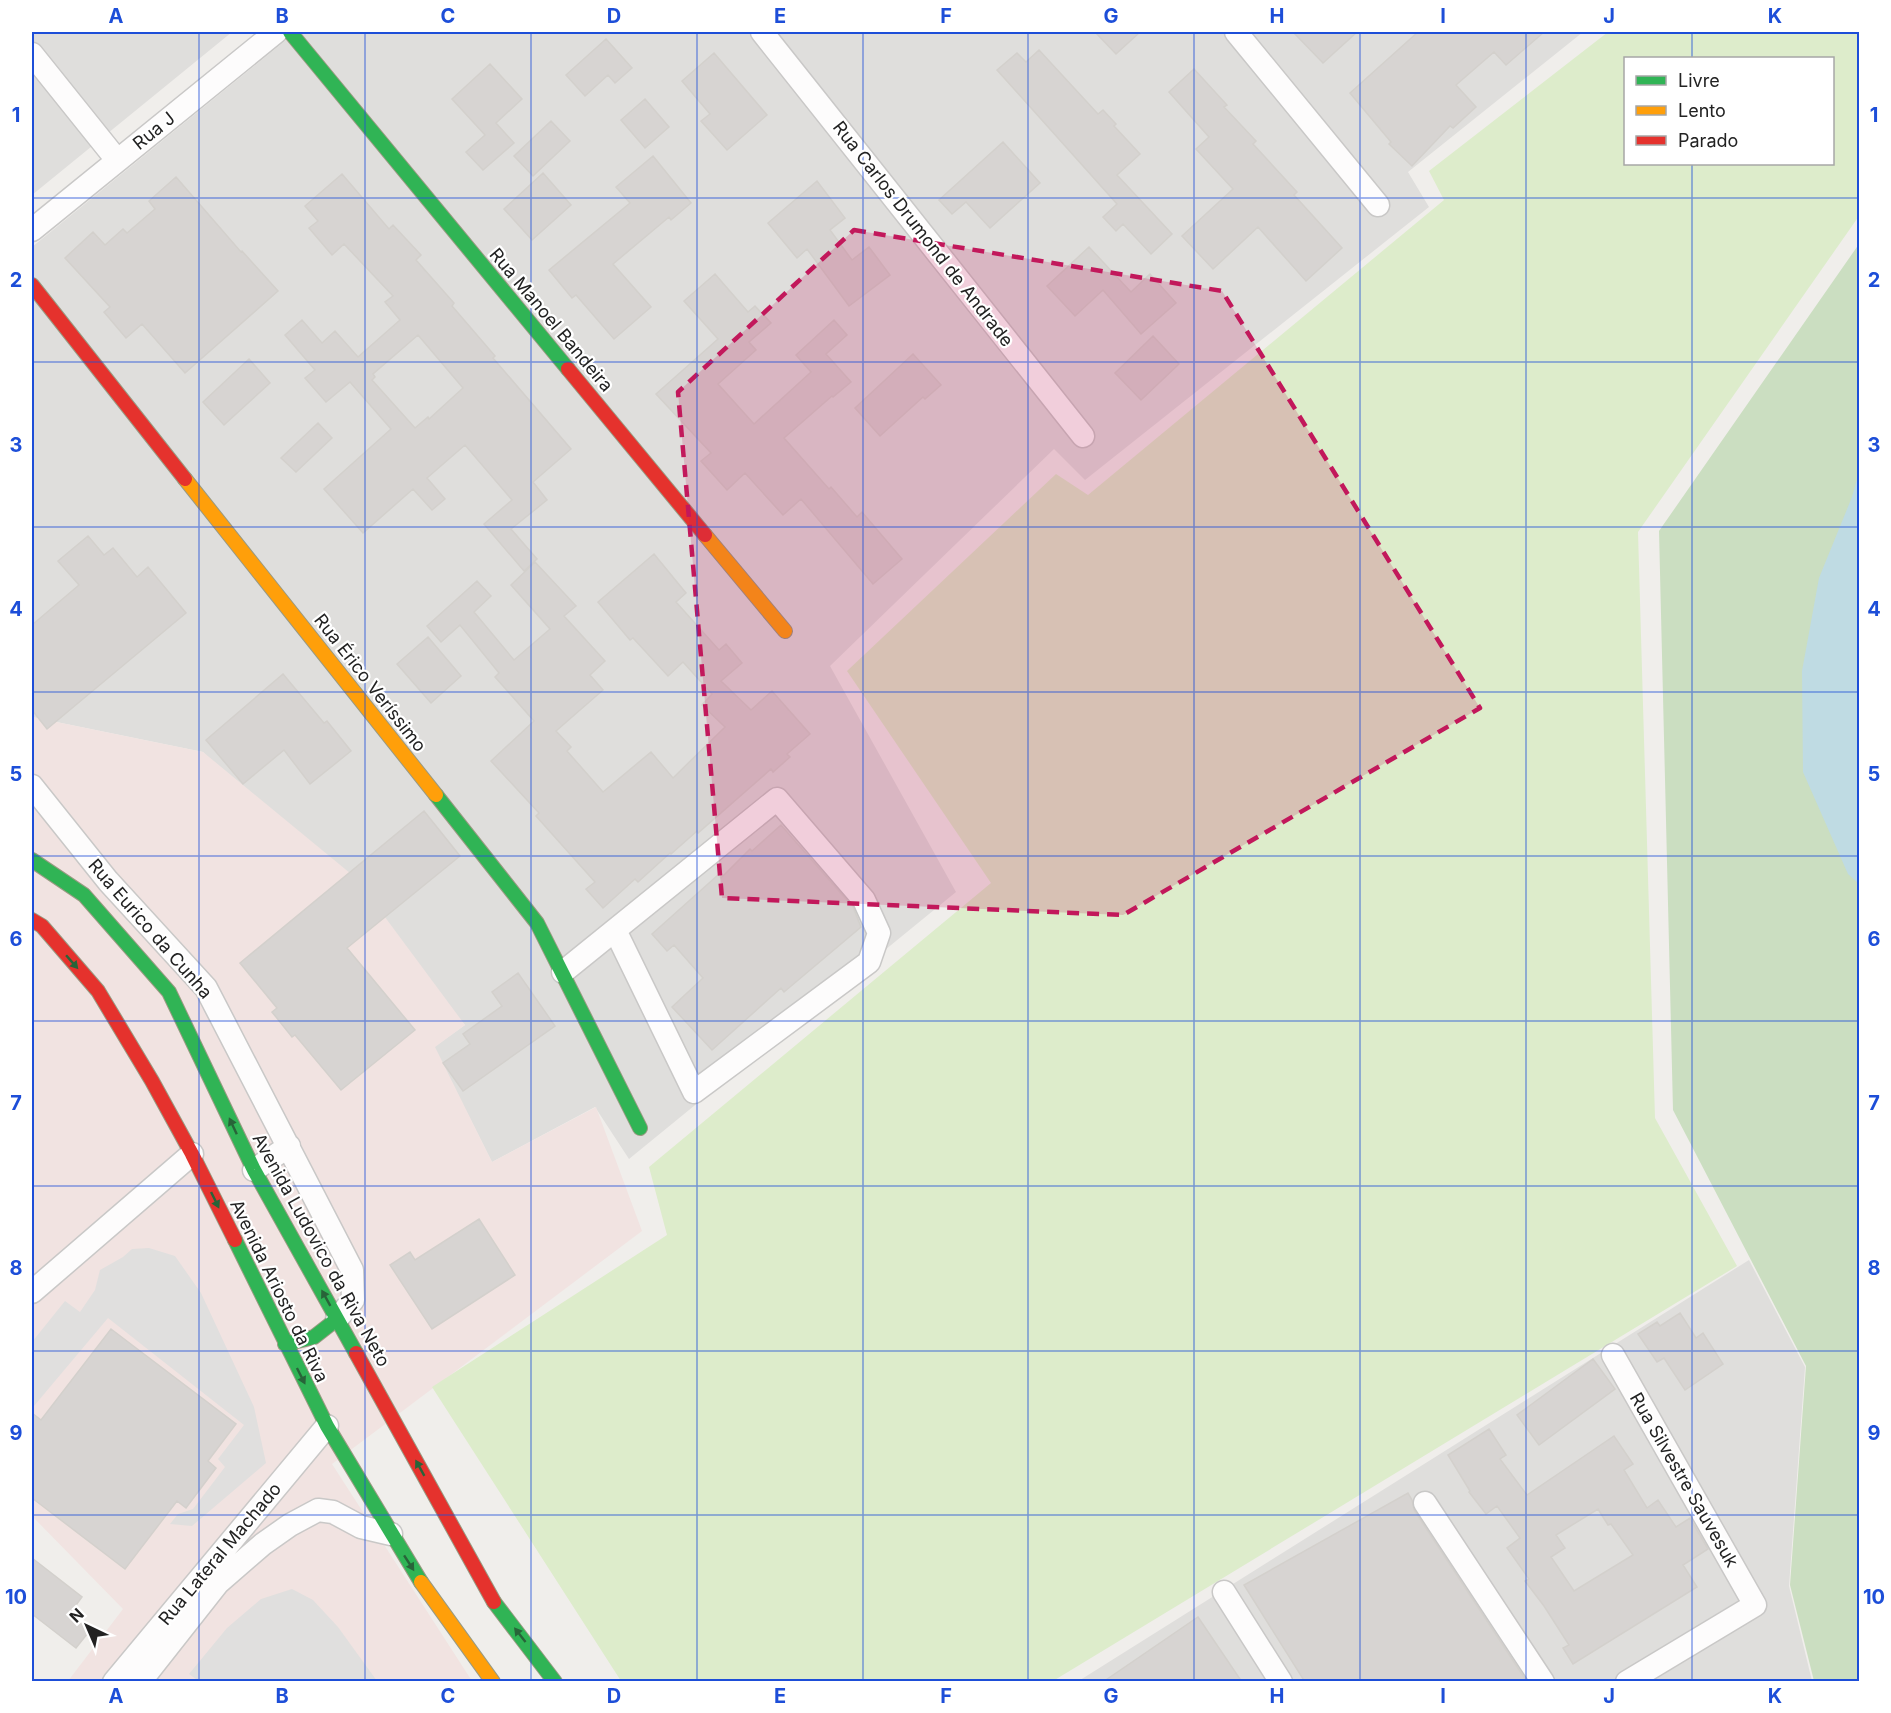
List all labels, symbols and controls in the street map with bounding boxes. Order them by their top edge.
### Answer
text: A [109,4,124,28]
text: B [275,4,289,28]
text: C [441,4,455,28]
text: D [607,4,621,28]
text: E [774,4,786,28]
text: F [940,4,952,28]
text: G [1103,4,1119,28]
text: H [1270,4,1284,28]
text: I [1440,4,1446,28]
text: J [1603,4,1615,28]
text: K [1768,4,1782,28]
legend [1624,57,1834,165]
text: Livre [1678,70,1720,91]
text: Lento [1678,100,1726,121]
text: 1 [12,103,20,127]
text: 1 [1870,103,1878,127]
street label: Rua J [129,107,179,154]
street label: Rua Carlos Drumond de Andrade [829,117,1018,351]
text: Parado [1678,130,1738,151]
street label: Rua Manoel Bandeira [485,244,617,396]
text: 2 [10,268,22,292]
text: 2 [1868,268,1880,292]
text: 3 [10,433,22,457]
text: 3 [1868,433,1880,457]
text: 4 [9,597,23,621]
text: 4 [1867,597,1881,621]
street label: Rua Érico Veríssimo [310,609,432,756]
text: 5 [10,762,22,786]
text: 5 [1868,762,1880,786]
street label: Rua Eurico da Cunha [84,855,217,1003]
text: 6 [10,927,23,951]
text: 6 [1868,927,1881,951]
one-way arrow [65,954,78,969]
text: 7 [10,1091,22,1115]
text: 7 [1868,1091,1880,1115]
one-way arrow [229,1117,238,1134]
street label: Avenida Ludovico da Riva Neto [248,1129,394,1370]
one-way arrow [210,1192,220,1209]
street label: Avenida Ariosto da Riva [226,1196,333,1386]
text: 8 [9,1256,23,1280]
text: 8 [1867,1256,1881,1280]
one-way arrow [321,1289,331,1306]
one-way arrow [296,1367,306,1384]
street label: Rua Silvestre Sauvesuk [1626,1389,1743,1571]
text: 9 [10,1421,23,1445]
text: 9 [1868,1421,1881,1445]
one-way arrow [415,1459,425,1476]
street label: Rua Lateral Machado [154,1478,285,1629]
one-way arrow [403,1554,414,1571]
text: 10 [5,1585,27,1609]
text: 10 [1863,1585,1885,1609]
north arrow [57,1596,117,1656]
text: N [65,1604,88,1627]
one-way arrow [514,1628,526,1643]
text: A [109,1684,124,1708]
text: B [275,1684,289,1708]
text: C [441,1684,455,1708]
text: D [607,1684,621,1708]
text: E [774,1684,786,1708]
text: F [940,1684,952,1708]
text: G [1103,1684,1119,1708]
text: H [1270,1684,1284,1708]
text: I [1440,1684,1446,1708]
text: J [1603,1684,1615,1708]
text: K [1768,1684,1782,1708]

